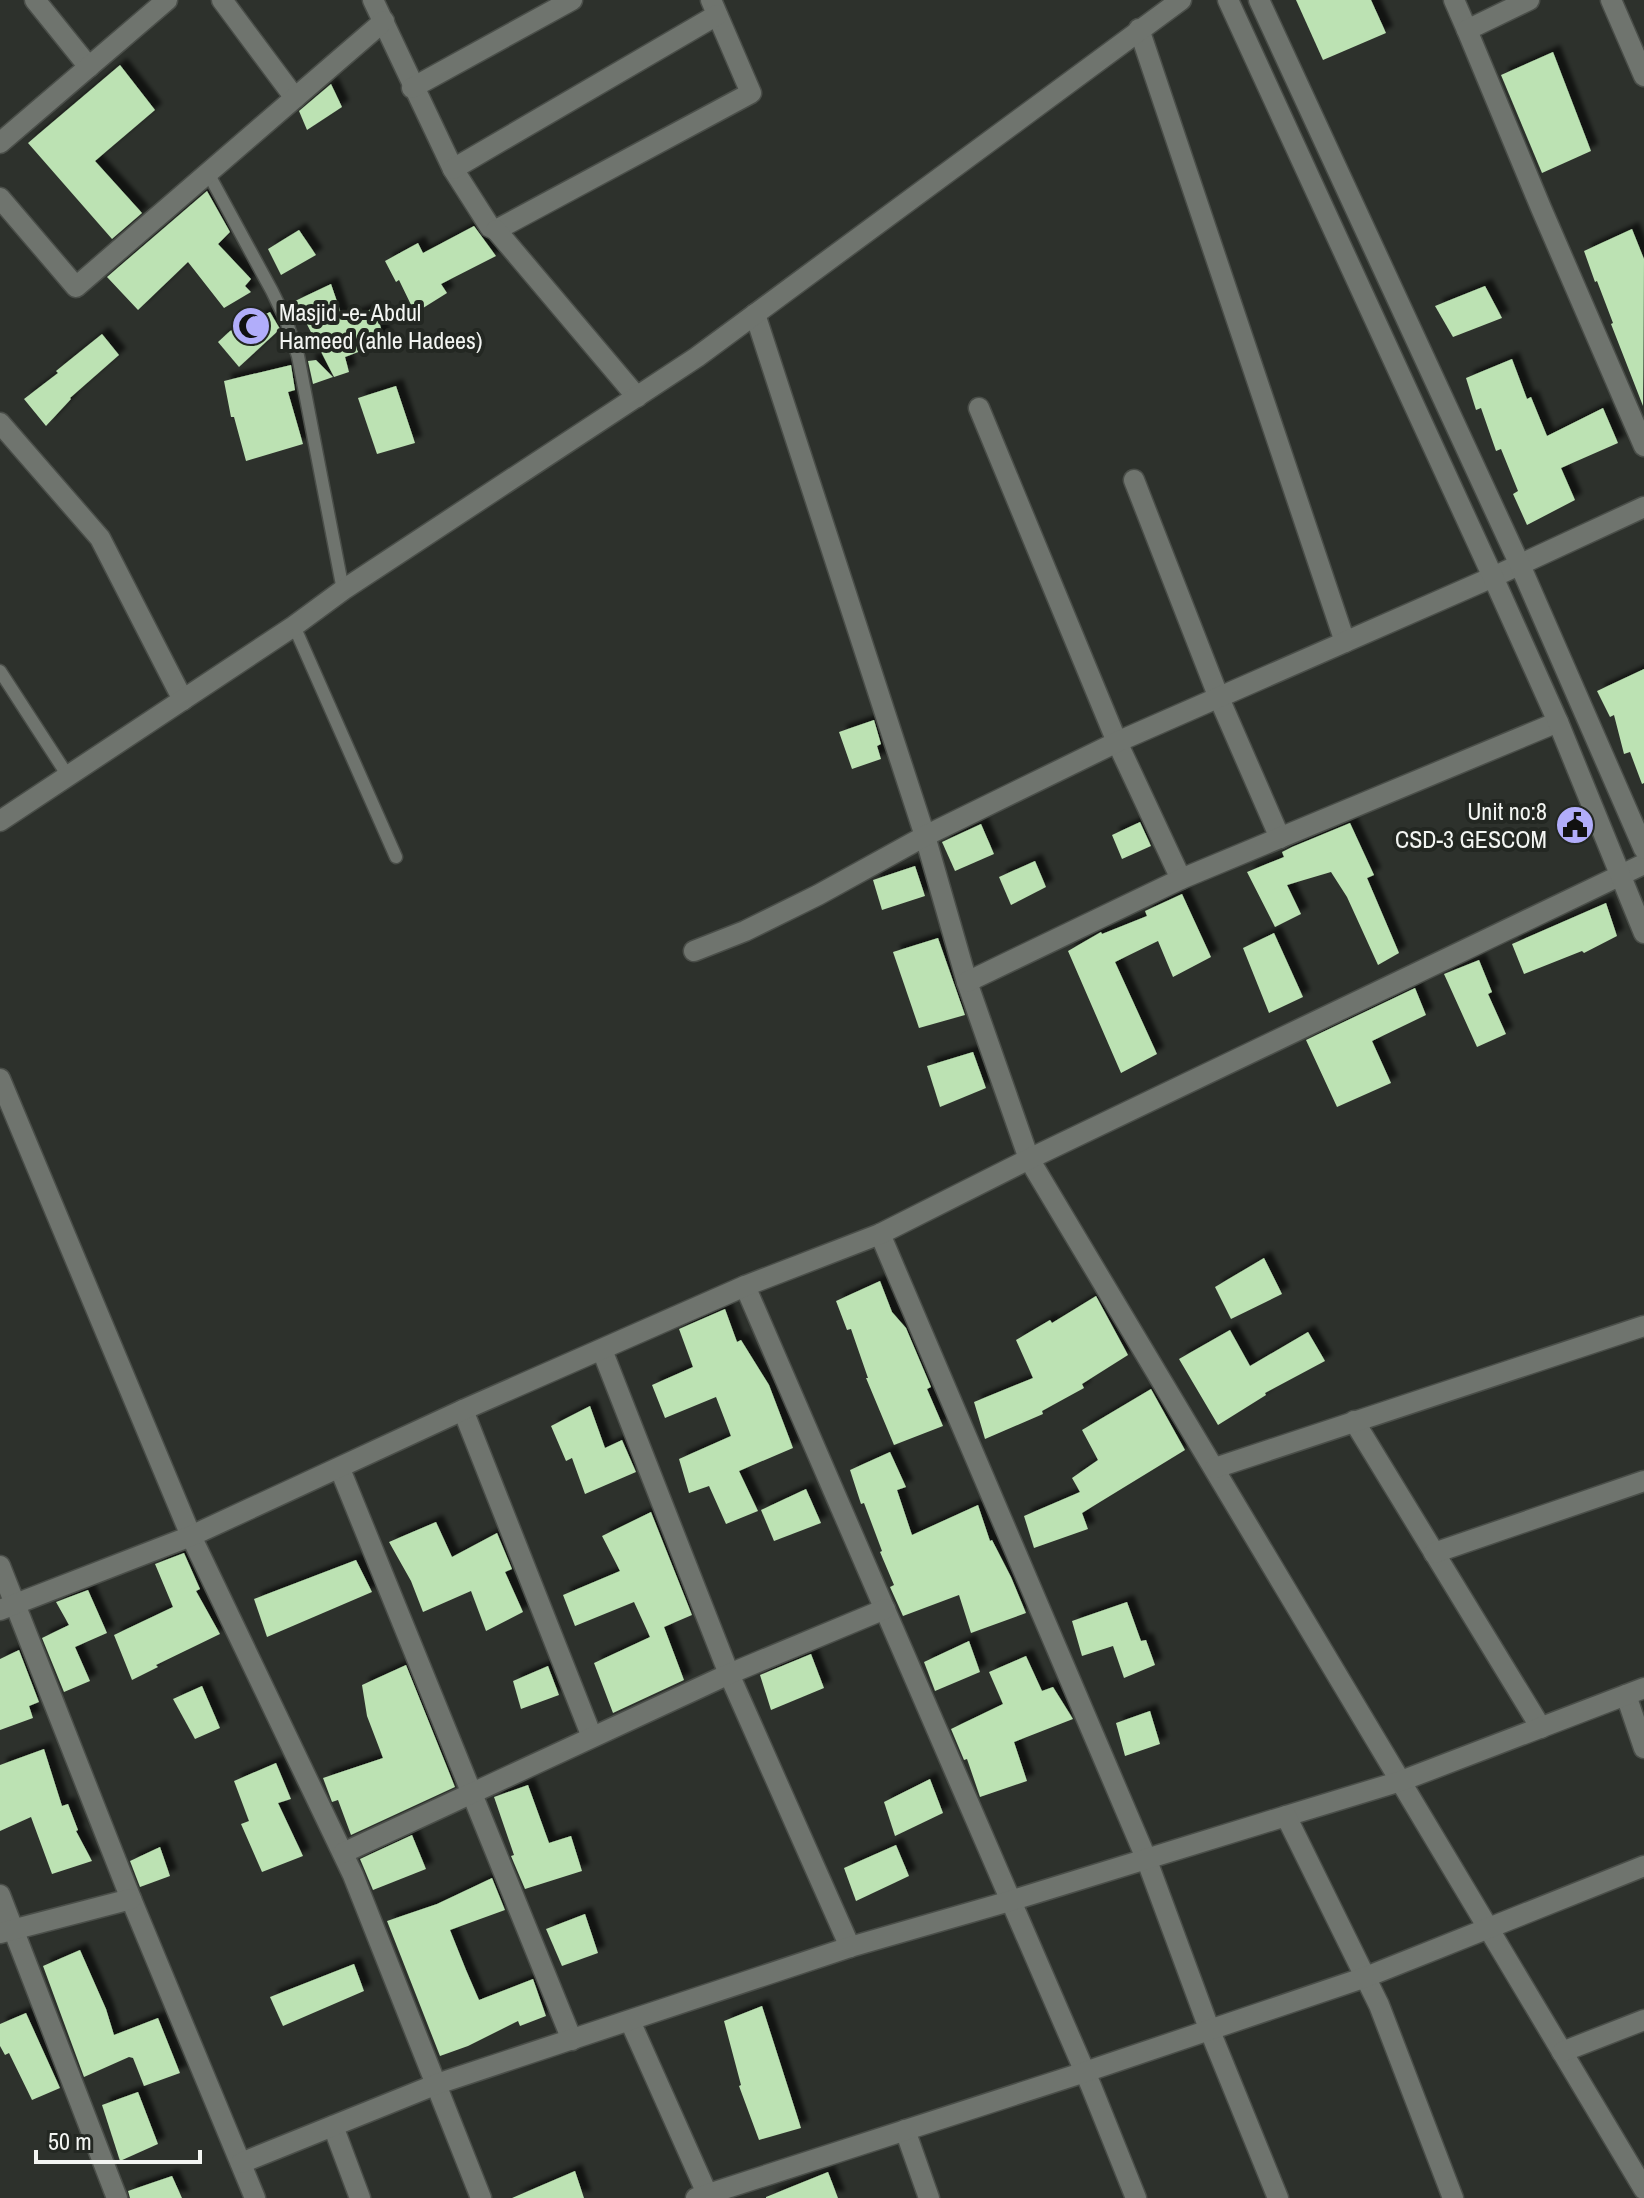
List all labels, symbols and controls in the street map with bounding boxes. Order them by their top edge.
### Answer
place label: Masjid -e- Abdul Hameed (ahle Hadees) [279,296,482,356]
mosque icon: Masjid -e- Abdul Hameed (ahle Hadees) [230,305,272,347]
place label: Unit no:8 CSD-3 GESCOM [1395,795,1547,855]
public building icon: Unit no:8 CSD-3 GESCOM [1554,804,1596,846]
scale bar [36,2114,200,2164]
text: 50 m [48,2125,92,2157]

